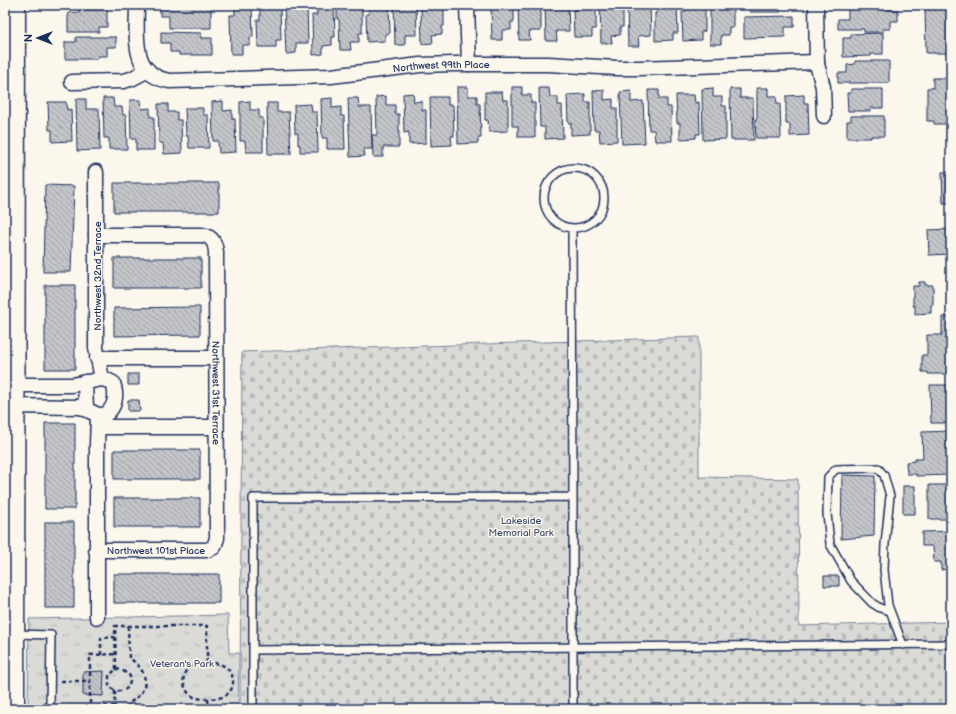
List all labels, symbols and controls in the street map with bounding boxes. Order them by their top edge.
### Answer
north arrow [18,18,58,58]
text: N [22,34,35,42]
street label: Northwest 99th Place [392,59,490,75]
street label: Northwest 32nd Terrace [92,221,104,331]
street label: Northwest 31st Terrace [209,341,222,445]
park label: Lakeside Memorial Park [488,515,554,539]
street label: Northwest 101st Place [107,545,205,557]
park label: Veteran's Park [150,658,214,670]

